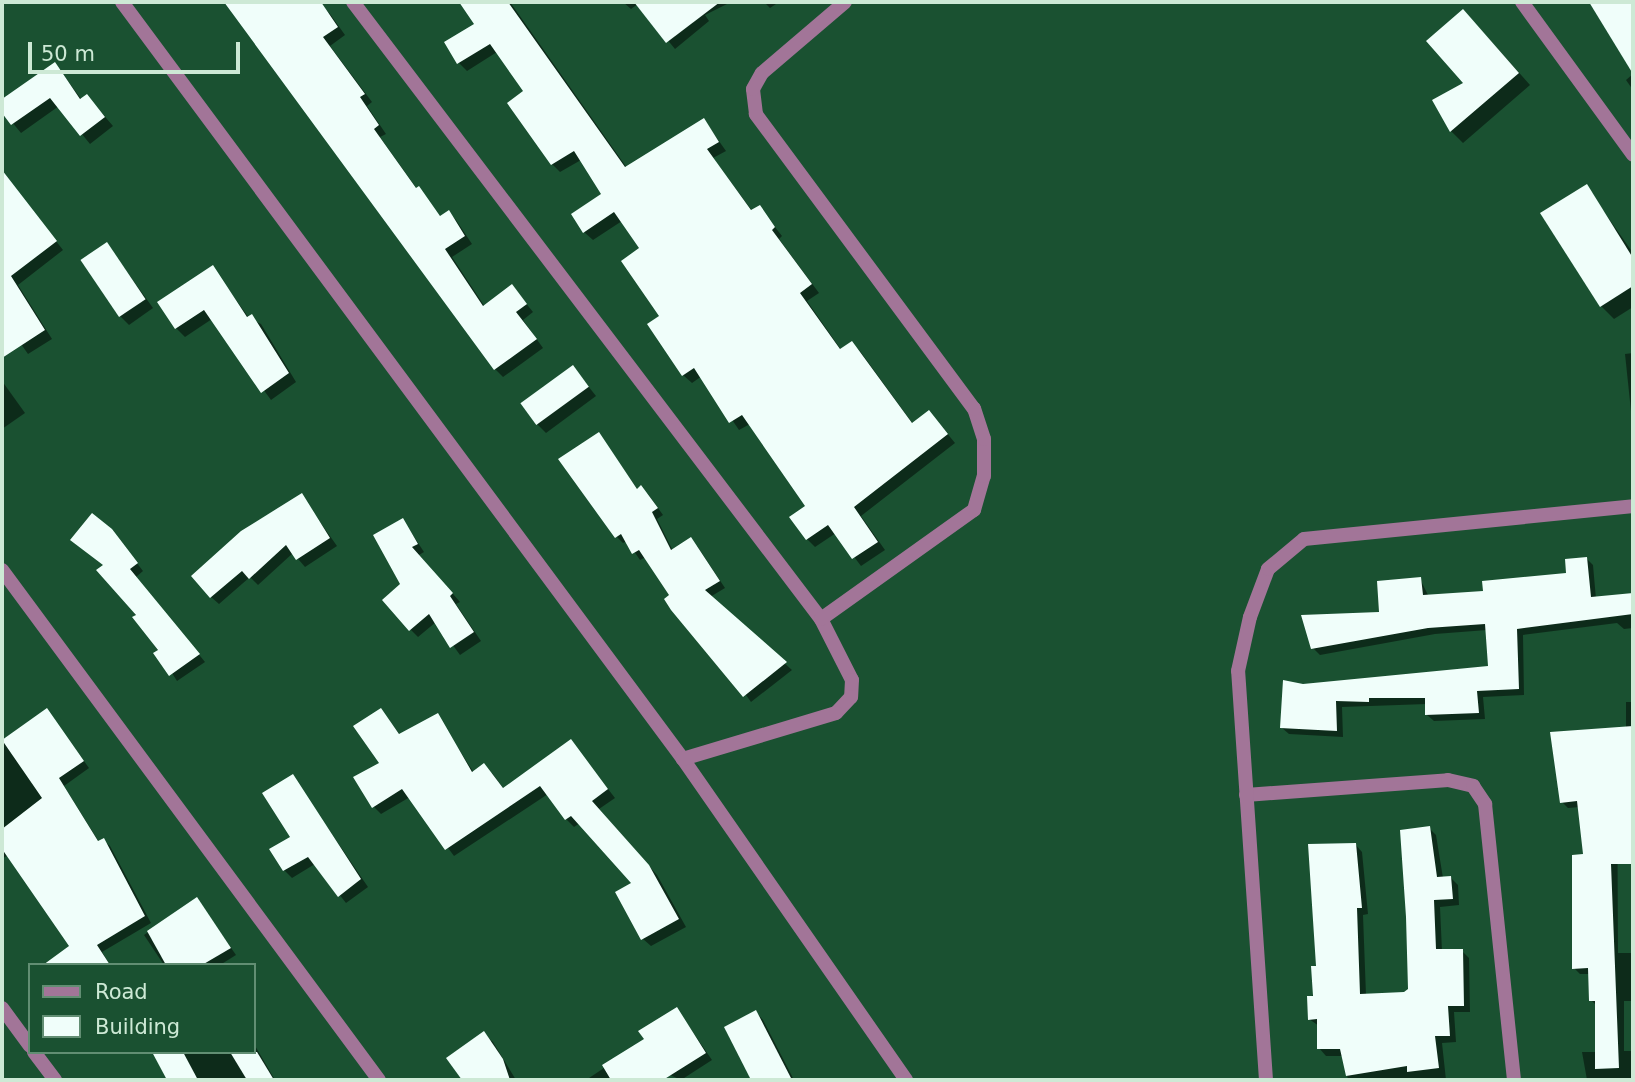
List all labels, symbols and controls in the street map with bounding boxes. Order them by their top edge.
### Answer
scale bar [32,28,243,72]
text: 50 m [41,42,95,66]
legend [28,963,256,1054]
text: Road [95,980,148,1004]
text: Building [95,1015,180,1039]

